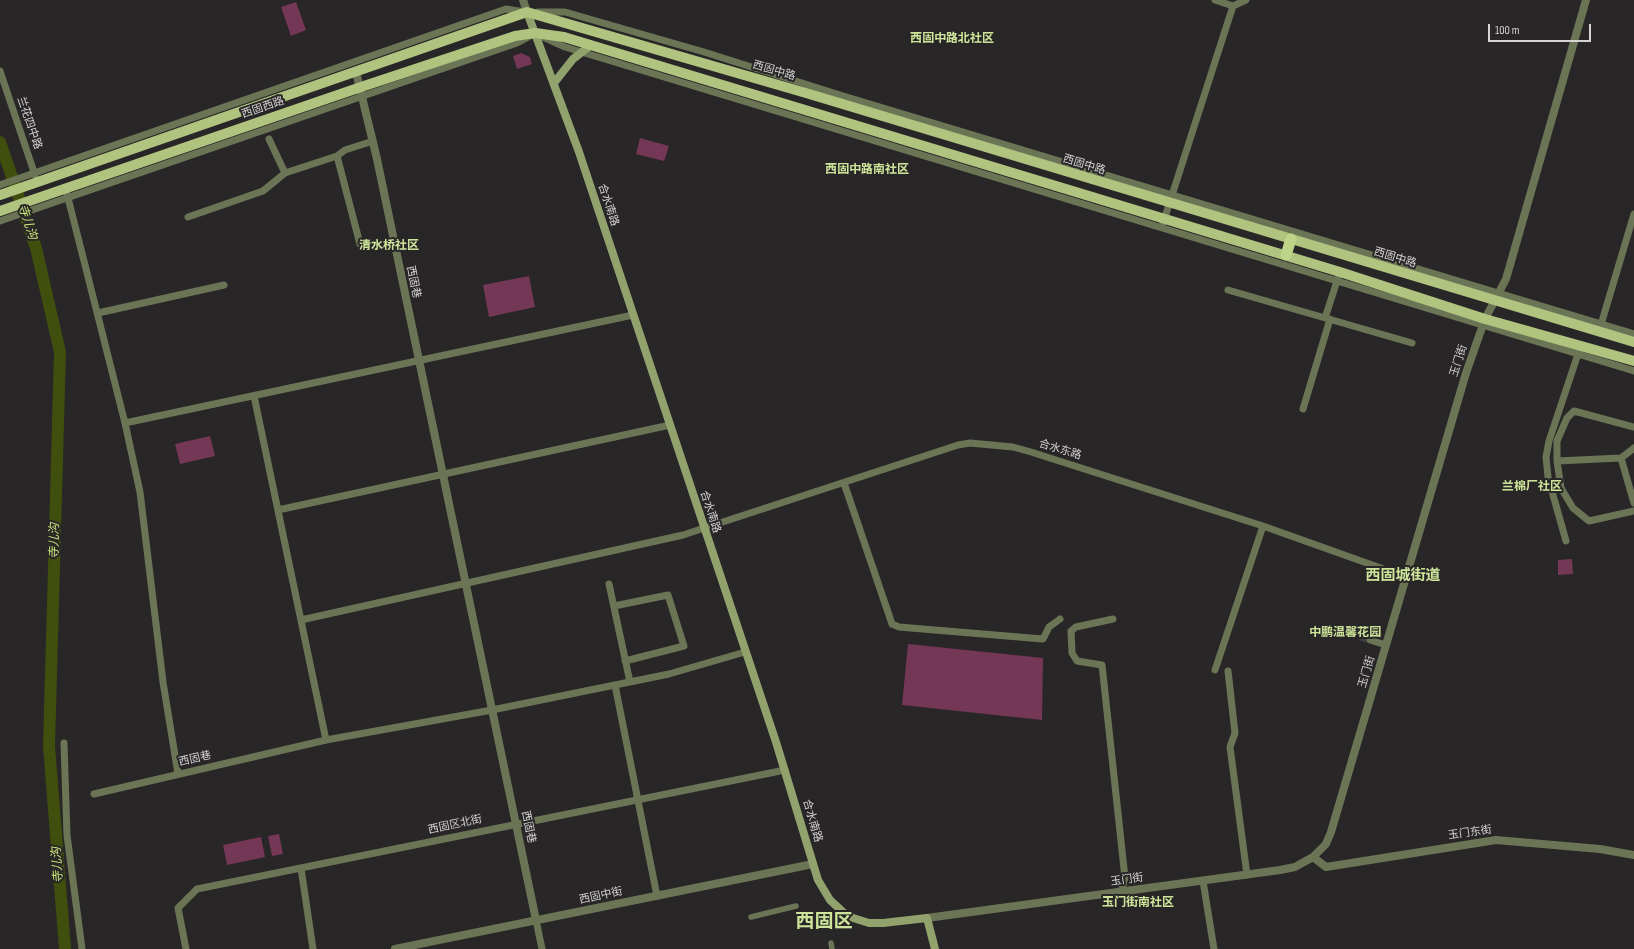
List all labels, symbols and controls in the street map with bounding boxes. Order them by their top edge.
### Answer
scale bar [1490,16,1593,42]
text: 100 m [1495,23,1520,38]
district label: 西固中路北社区 [910,32,994,46]
street label: 西固中路 [751,59,797,83]
street label: 兰花四中路 [14,95,44,151]
street label: 西固西路 [240,95,286,121]
street label: 西固中路 [1061,152,1107,178]
district label: 西固中路南社区 [825,163,909,177]
street label: 合水南路 [595,182,621,228]
water label: 寺儿沟 [14,203,40,241]
district label: 清水桥社区 [359,239,419,253]
street label: 西固中路 [1372,245,1418,271]
street label: 西固巷 [403,264,423,300]
street label: 玉门街 [1448,343,1470,379]
street label: 合水东路 [1037,437,1083,463]
district label: 兰棉厂社区 [1502,480,1562,494]
street label: 合水南路 [697,489,723,535]
water label: 寺儿沟 [47,523,63,559]
district label: 西固城街道 [1366,567,1440,585]
district label: 中鹏温馨花园 [1309,626,1381,640]
street label: 玉门街 [1356,654,1378,690]
street label: 西固巷 [177,749,213,769]
street label: 合水南路 [800,798,824,844]
street label: 西固巷 [518,809,538,845]
street label: 西固区北街 [427,813,483,837]
street label: 玉门东街 [1447,823,1493,843]
water label: 寺儿沟 [50,847,66,883]
street label: 玉门街 [1110,871,1144,889]
street label: 西固中街 [578,885,624,907]
district label: 玉门街南社区 [1102,896,1174,910]
district label: 西固区 [796,911,852,933]

